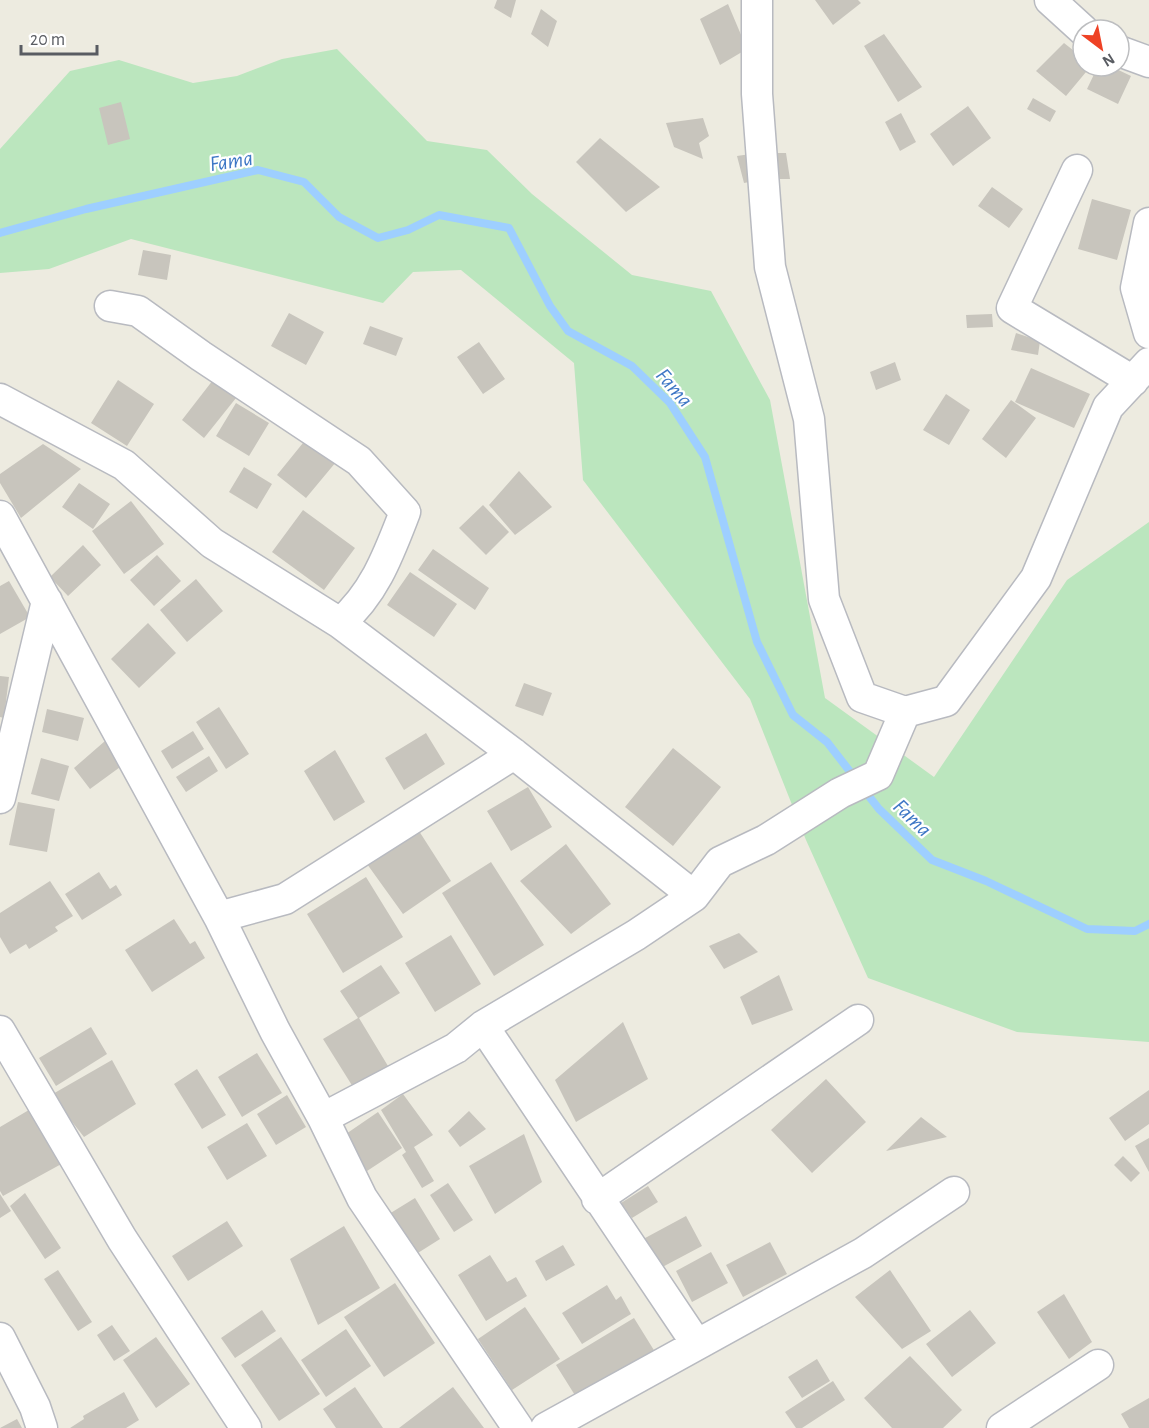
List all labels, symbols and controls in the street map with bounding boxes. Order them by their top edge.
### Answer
scale bar [21,18,98,56]
north arrow [1071,18,1131,78]
text: 20 m [30,31,65,49]
text: N [1099,50,1117,70]
water label: Fama [208,147,254,175]
water label: Fama [652,364,697,411]
water label: Fama [889,795,936,841]

